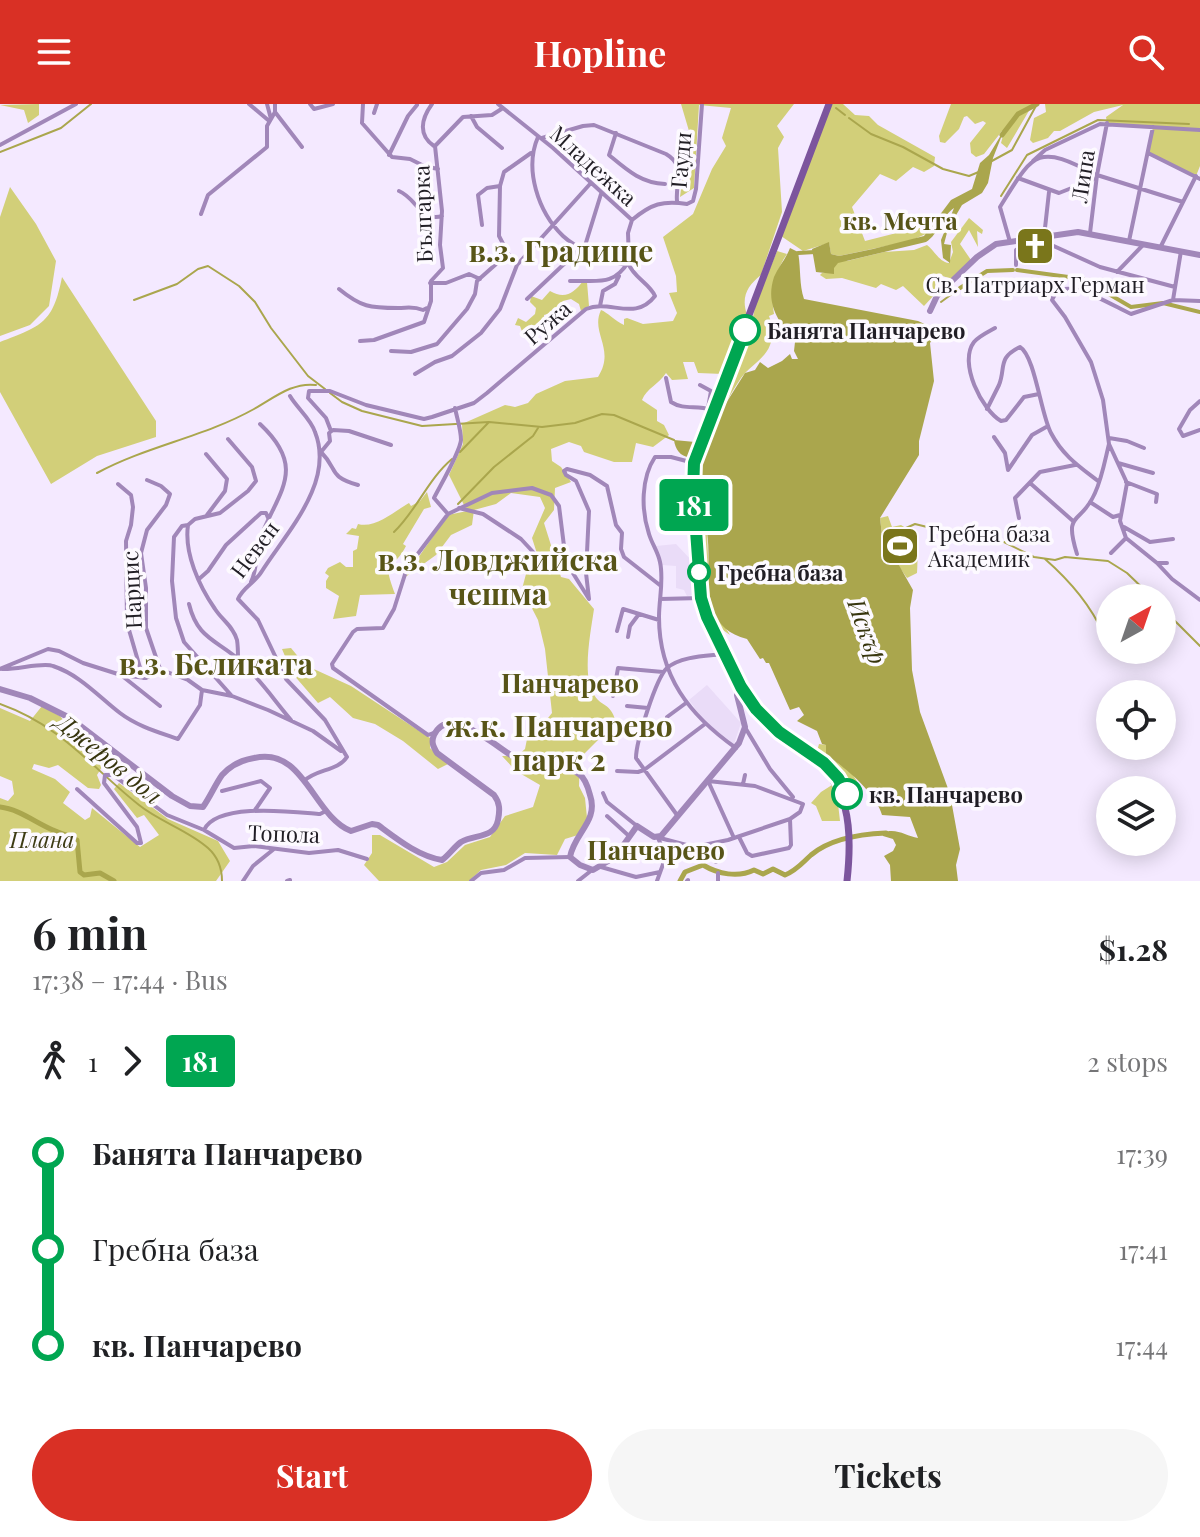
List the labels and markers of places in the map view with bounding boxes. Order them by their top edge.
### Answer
church icon: Св. Патриарх Герман [1014,225,1056,267]
place label: Св. Патриарх Герман [925,269,1145,299]
marker: Банята Панчарево [730,315,760,345]
place label: Банята Панчарево [767,315,966,345]
place label: Гребна база Академик [927,518,1050,573]
sports icon: Гребна база Академик [879,525,921,567]
place label: Гребна база [717,557,844,587]
marker: Гребна база [688,561,710,583]
marker: кв. Панчарево [832,779,862,809]
place label: кв. Панчарево [869,779,1023,809]

